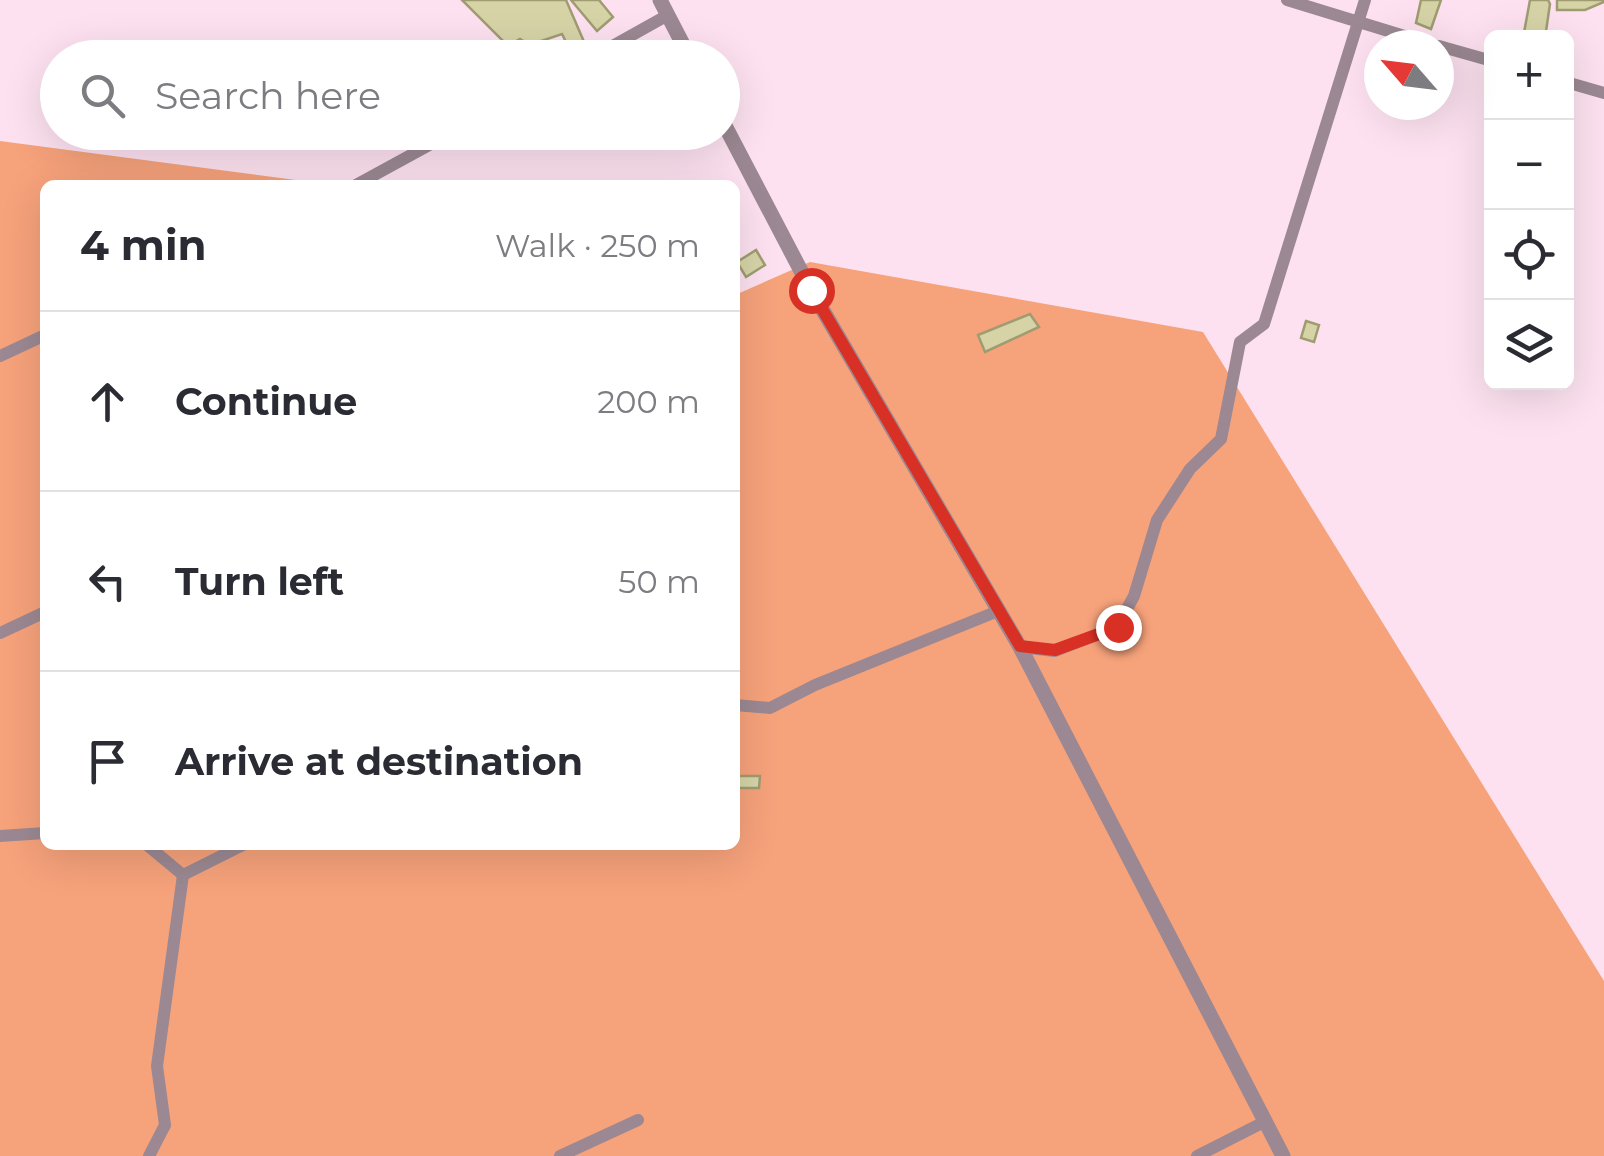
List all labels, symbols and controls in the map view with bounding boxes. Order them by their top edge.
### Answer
north arrow [1364,30,1454,120]
map controls [1484,30,1574,390]
button: + [1484,30,1574,120]
search box [40,40,740,150]
icon: search [75,68,130,123]
text: Search here [155,72,381,119]
button: − [1484,120,1574,210]
button: locate [1484,210,1574,300]
text: 4 min [80,219,207,271]
text: Walk · 250 m [495,226,700,265]
route start [789,268,835,314]
button: layers [1484,300,1574,390]
icon: ahead [80,374,135,429]
text: Continue [175,378,357,425]
text: 200 m [597,382,700,421]
icon: left [80,554,135,609]
text: Turn left [175,558,344,605]
text: 50 m [618,562,700,601]
route end [1096,605,1142,651]
icon: arrive [80,734,135,789]
text: Arrive at destination [175,738,583,785]

